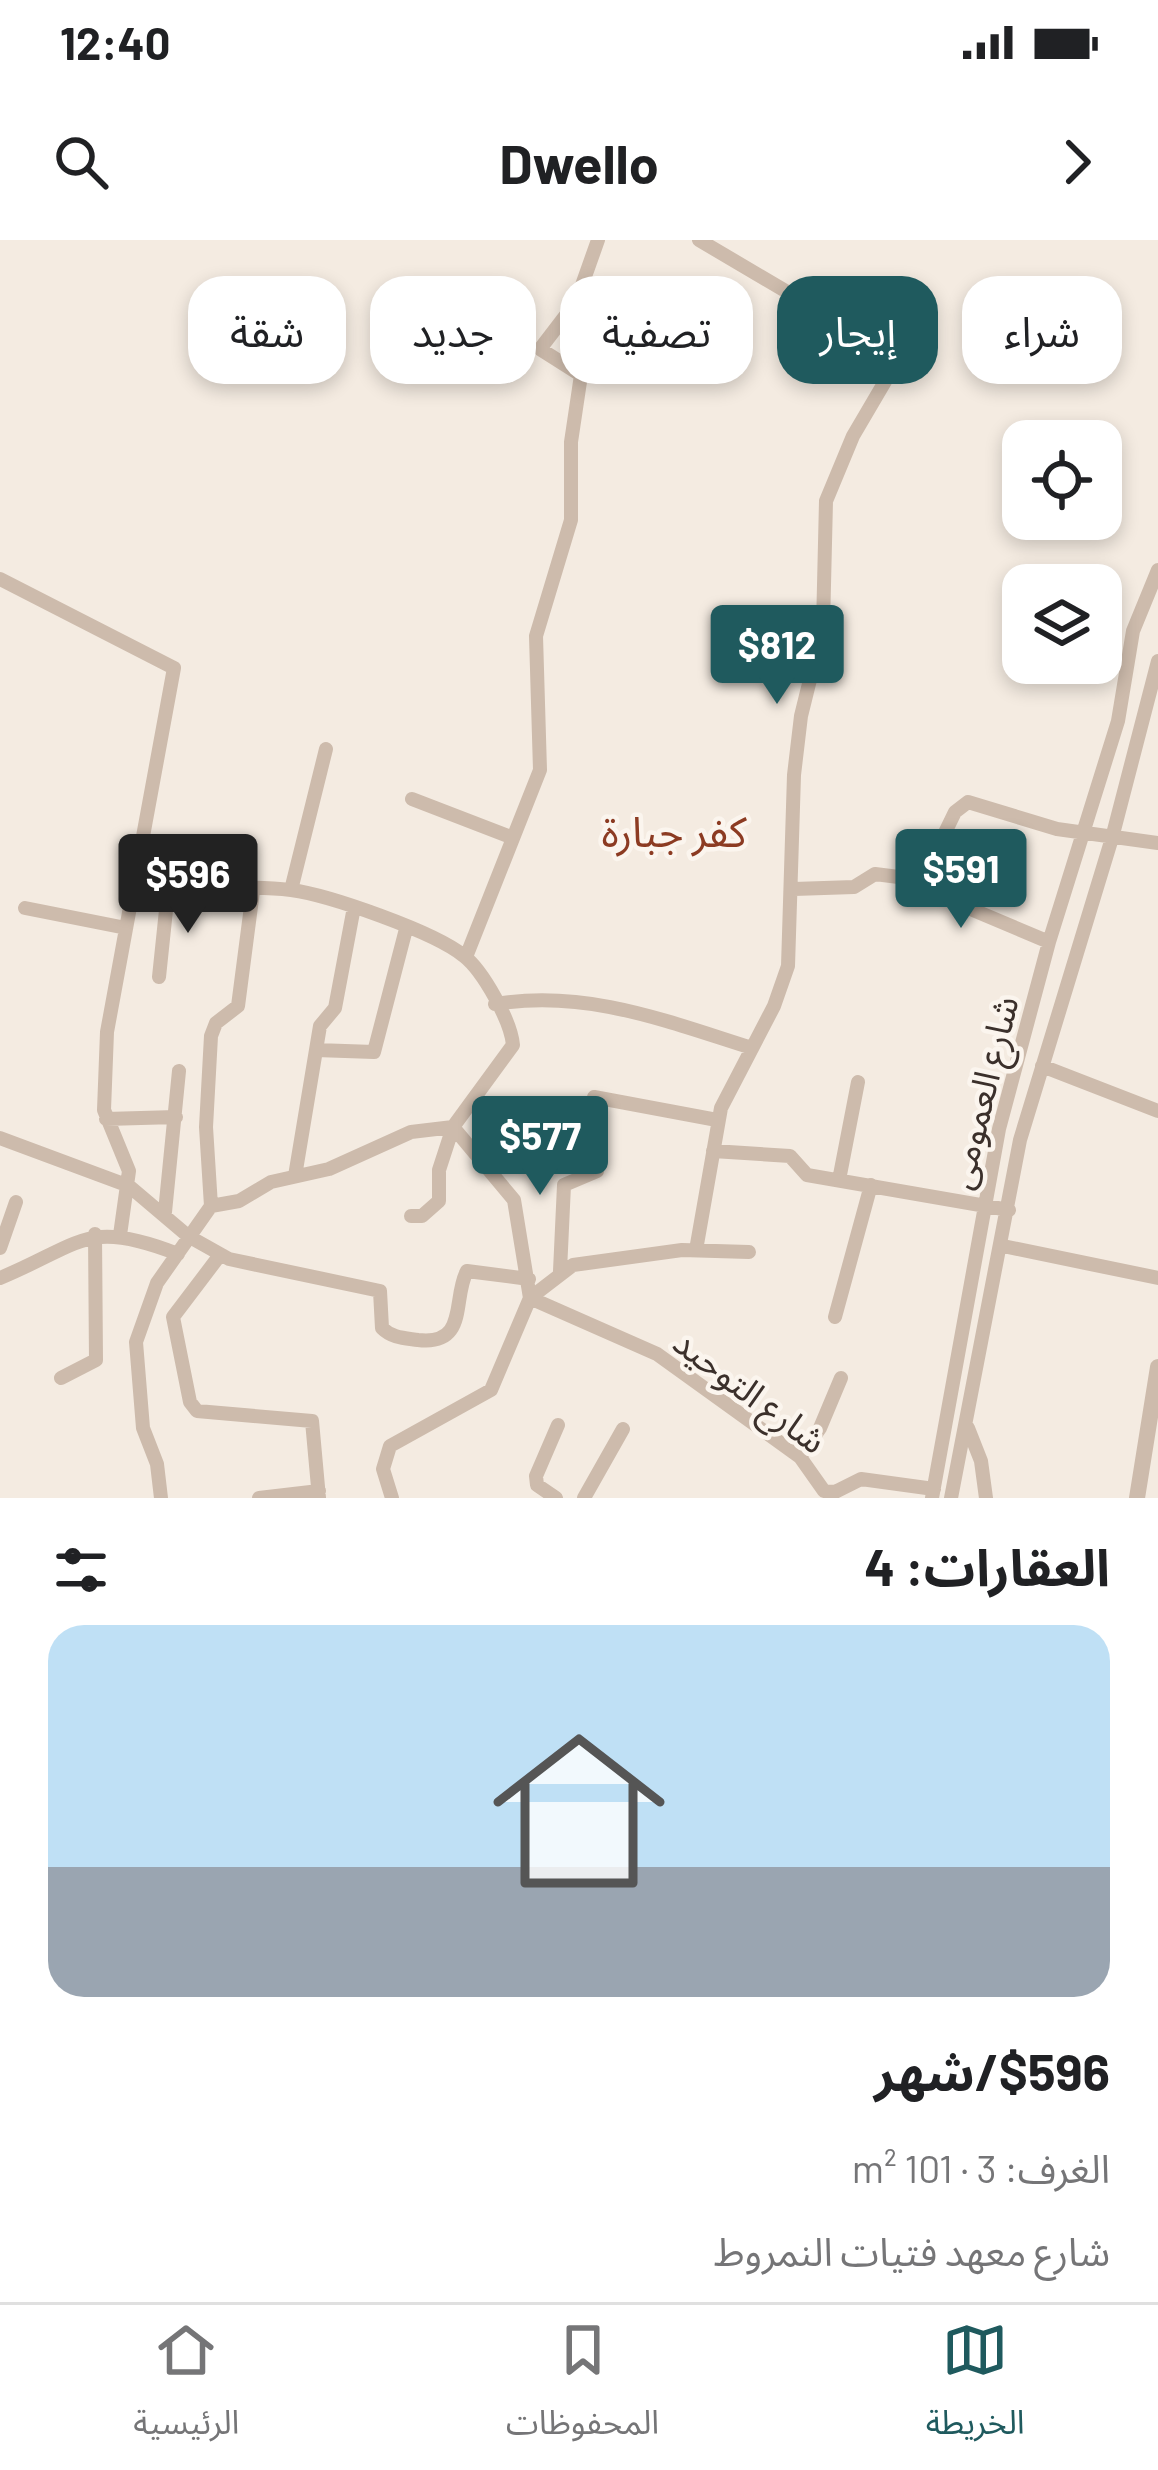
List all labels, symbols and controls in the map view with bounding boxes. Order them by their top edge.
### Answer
text: 12:40 [60,15,170,69]
icon: search [48,129,114,195]
icon: forward [1044,129,1110,195]
text: Dwello [499,130,659,195]
chip: شقة [188,276,346,384]
chip: جديد [370,276,536,384]
chip: تصفية [560,276,753,384]
chip: إيجار [777,276,938,384]
chip: شراء [962,276,1122,384]
map controls [1002,420,1122,684]
button: locate [1002,420,1122,540]
button: layers [1002,564,1122,684]
pin: $812 [706,605,848,707]
text: $812 [738,620,816,667]
district label: كفر جبارة [601,805,747,857]
pin: $591 [890,829,1032,931]
pin: $596 [117,834,259,936]
text: $591 [922,844,1000,891]
text: $596 [146,849,230,896]
street label: شارع العمومى [936,991,1033,1195]
pin: $577 [469,1096,611,1198]
text: $577 [499,1111,581,1158]
street label: شارع التوحيد [662,1319,836,1467]
text: العقارات: 4 [864,1535,1110,1596]
icon: filters [48,1537,114,1603]
icon: home [471,1703,687,1919]
text: $596/شهر [874,2040,1110,2101]
text: الغرف: 3 · 101 m² [852,2144,1110,2191]
text: شارع معهد فتيات النمروط [714,2227,1110,2274]
tab: الرئيسية [133,2317,239,2458]
tab: المحفوظات [506,2317,659,2458]
tab: الخريطة [926,2317,1025,2458]

